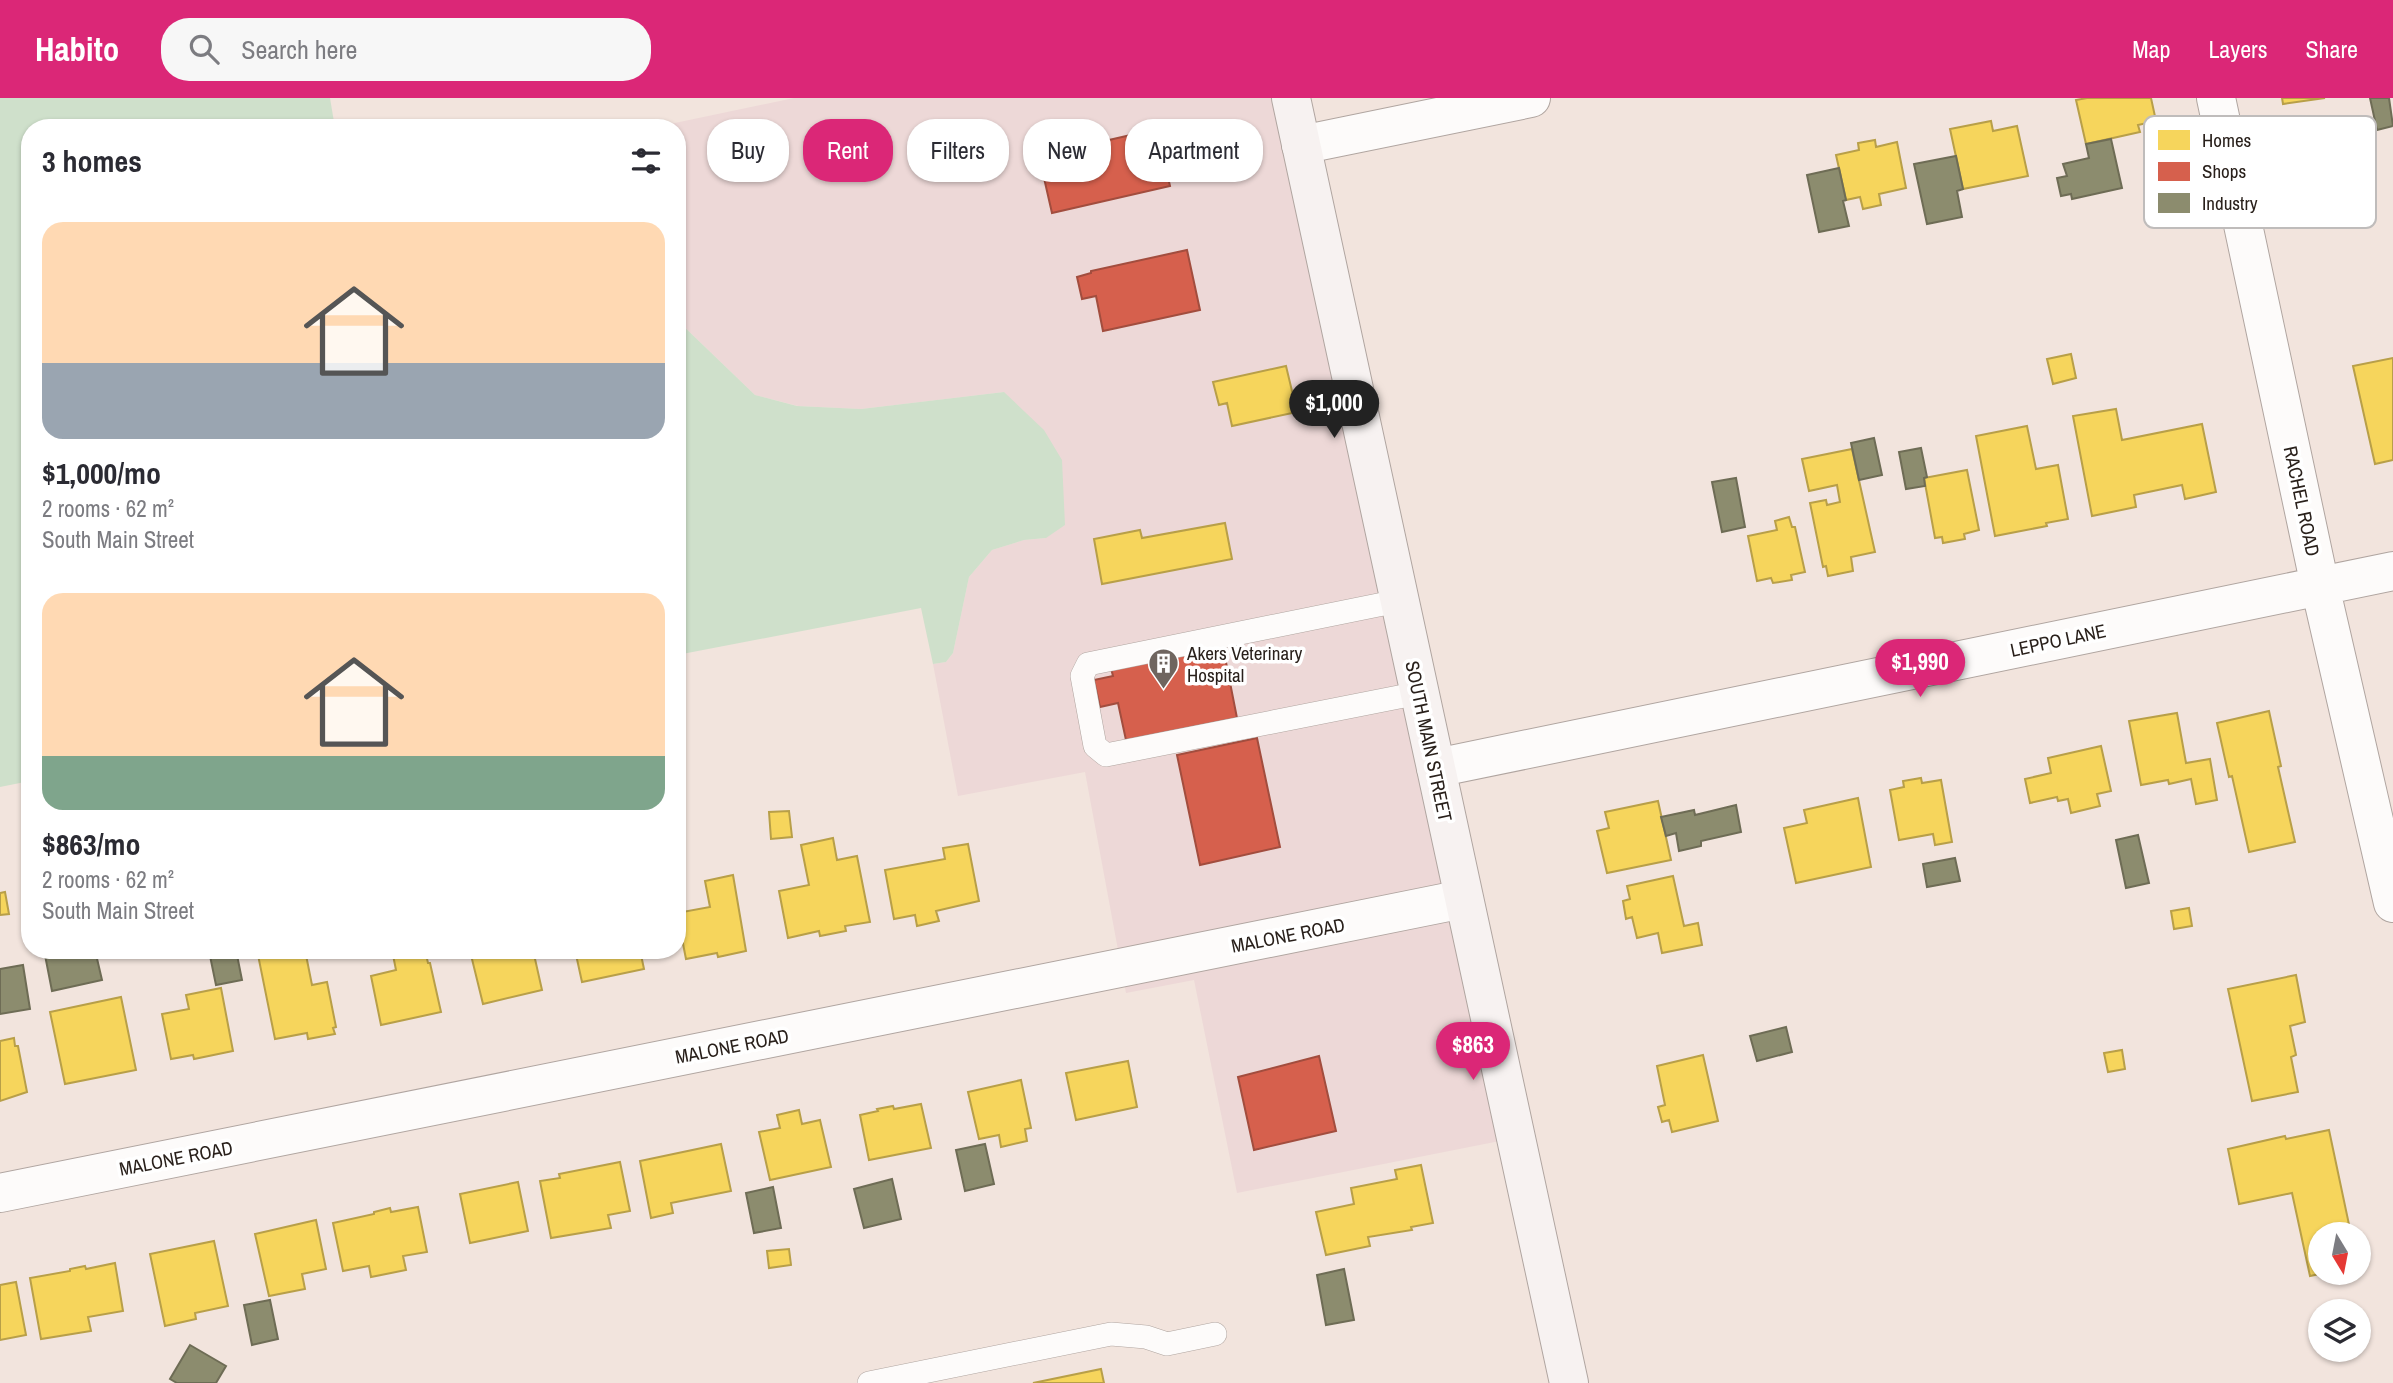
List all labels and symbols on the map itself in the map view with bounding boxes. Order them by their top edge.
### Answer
legend [2144,116,2376,228]
text: Homes [2202,127,2252,153]
text: Shops [2202,158,2246,184]
text: Industry [2202,190,2258,216]
pin: $1,000 [1277,380,1391,440]
street label: RACHEL ROAD [2278,444,2326,558]
street label: LEPPO LANE [2008,617,2108,663]
place label: Akers Veterinary Hospital [1186,640,1302,688]
pin: $1,990 [1863,640,1977,699]
building icon: Akers Veterinary Hospital [1147,647,1181,691]
street label: SOUTH MAIN STREET [1399,658,1459,824]
street label: MALONE ROAD [1229,911,1347,959]
street label: MALONE ROAD [673,1022,791,1070]
pin: $863 [1432,1023,1514,1082]
street label: MALONE ROAD [117,1134,235,1182]
north arrow [2308,1222,2371,1284]

